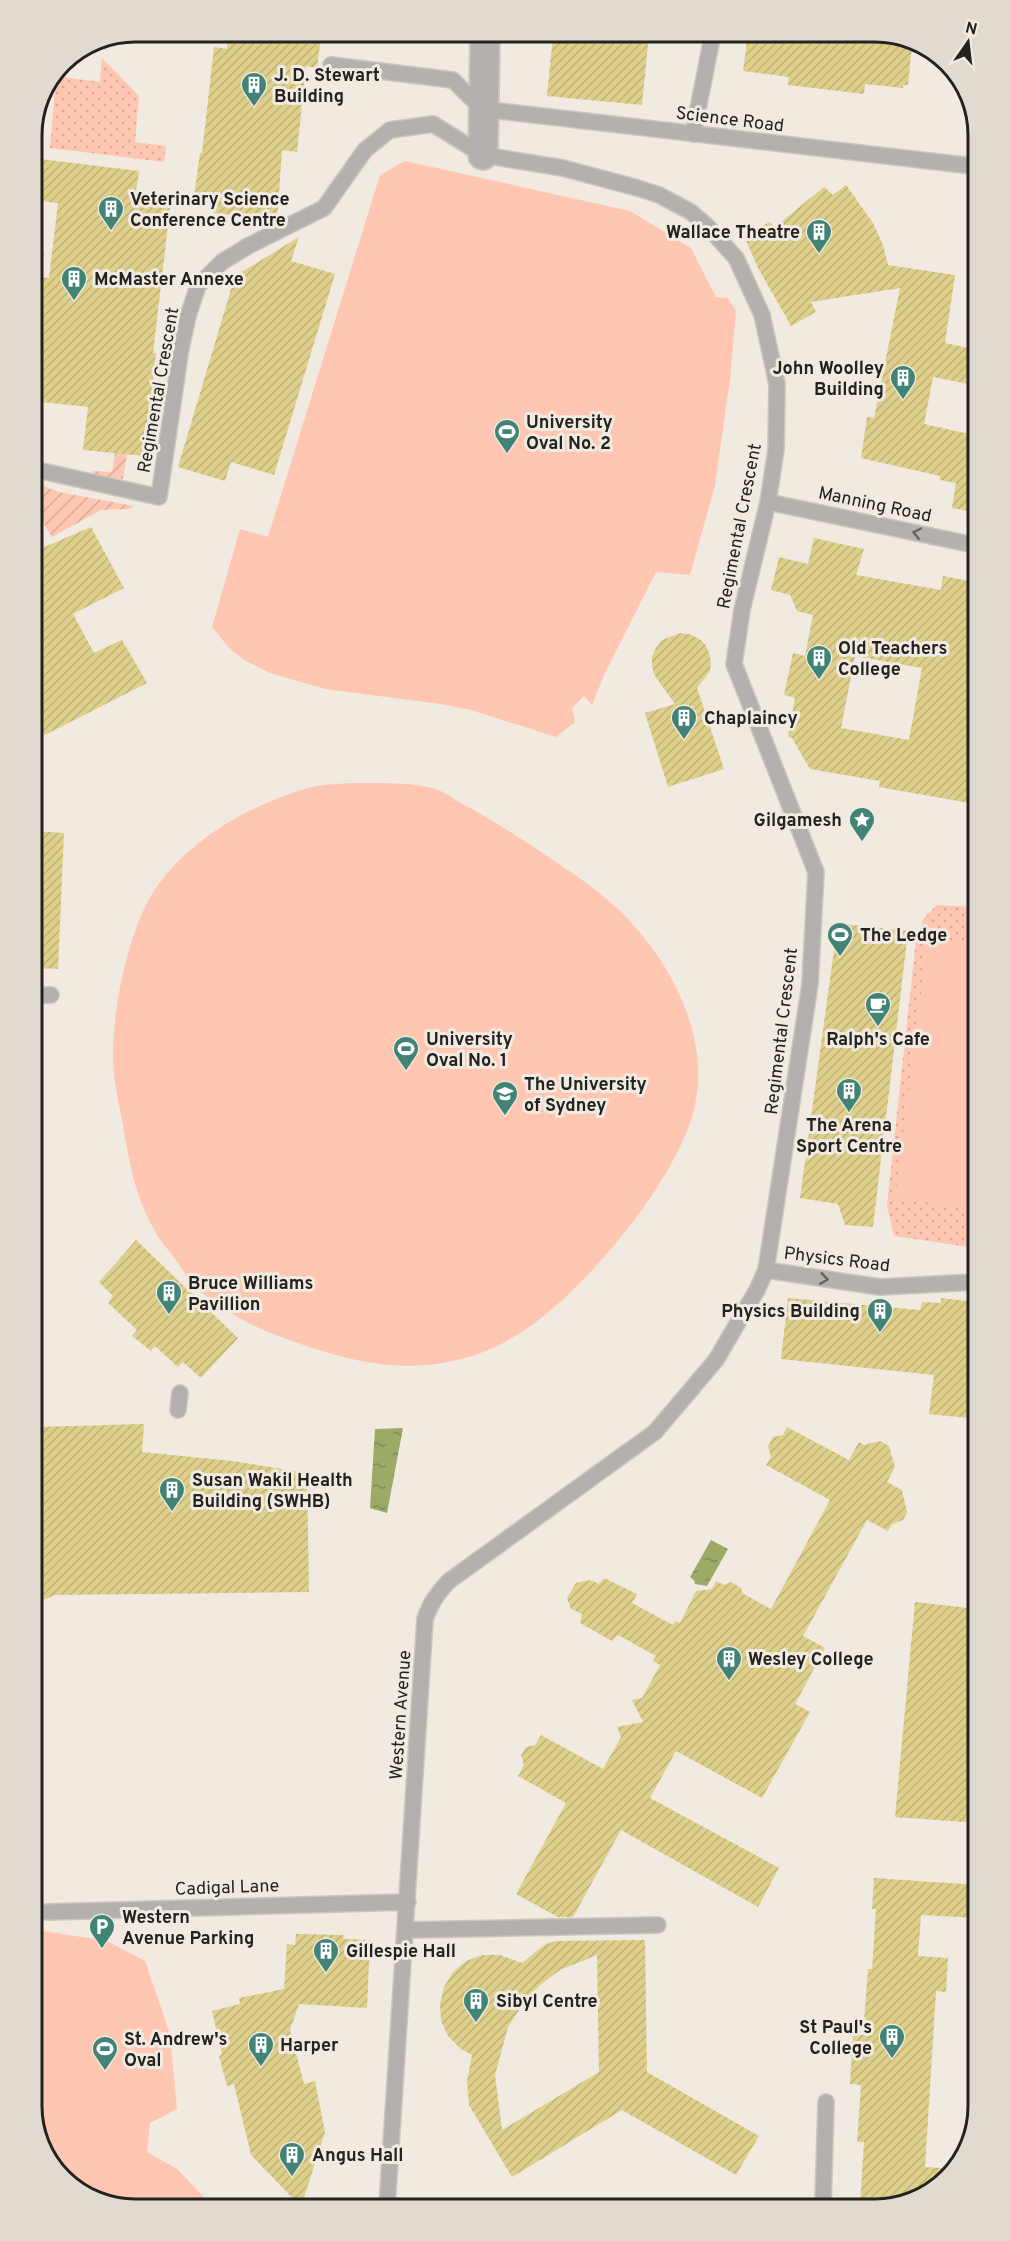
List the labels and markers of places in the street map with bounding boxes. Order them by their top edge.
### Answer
place label: J. D. Stewart Building [274,65,380,109]
building icon: J. D. Stewart Building [239,70,269,108]
place label: Veterinary Science Conference Centre [130,189,289,233]
building icon: Veterinary Science Conference Centre [96,194,126,232]
building icon: Wallace Theatre [804,217,834,255]
place label: Wallace Theatre [666,222,800,245]
building icon: McMaster Annexe [59,264,89,302]
place label: McMaster Annexe [94,269,244,292]
place label: John Woolley Building [772,358,884,402]
building icon: John Woolley Building [888,363,918,401]
place label: University Oval No. 2 [526,412,613,456]
sports icon: University Oval No. 2 [492,417,522,455]
place label: Old Teachers College [838,638,947,682]
building icon: Old Teachers College [804,643,834,681]
building icon: Chaplaincy [669,703,699,741]
place label: Chaplaincy [704,708,798,731]
place icon: Gilgamesh [847,805,877,843]
place label: Gilgamesh [754,810,842,833]
sports icon: The Ledge [825,920,855,958]
place label: The Ledge [860,925,947,948]
cafe icon: Ralph's Cafe [863,990,893,1028]
place label: University Oval No. 1 [426,1029,513,1073]
place label: Ralph's Cafe [826,1029,930,1052]
sports icon: University Oval No. 1 [391,1034,421,1072]
place label: The University of Sydney [524,1074,647,1118]
building icon: The Arena Sport Centre [834,1076,864,1114]
school or university icon: The University of Sydney [490,1079,520,1117]
place label: The Arena Sport Centre [796,1115,902,1159]
place label: Bruce Williams Pavillion [188,1273,313,1317]
building icon: Bruce Williams Pavillion [154,1278,184,1316]
building icon: Physics Building [865,1296,895,1334]
place label: Physics Building [721,1301,860,1324]
place label: Susan Wakil Health Building (SWHB) [192,1470,353,1514]
building icon: Susan Wakil Health Building (SWHB) [157,1475,187,1513]
building icon: Wesley College [714,1644,744,1682]
place label: Wesley College [748,1649,874,1672]
place label: Western Avenue Parking [122,1907,254,1951]
parking icon: Western Avenue Parking [87,1912,117,1950]
building icon: Gillespie Hall [311,1936,341,1974]
place label: Gillespie Hall [346,1941,456,1964]
building icon: Sibyl Centre [461,1986,491,2024]
place label: Sibyl Centre [496,1991,598,2014]
place label: St Paul's College [799,2017,872,2061]
building icon: St Paul's College [877,2022,907,2060]
place label: St. Andrew's Oval [124,2029,227,2073]
building icon: Harper [246,2030,276,2068]
sports icon: St. Andrew's Oval [90,2034,120,2072]
place label: Harper [280,2035,339,2058]
building icon: Angus Hall [277,2140,307,2178]
place label: Angus Hall [312,2145,404,2168]

